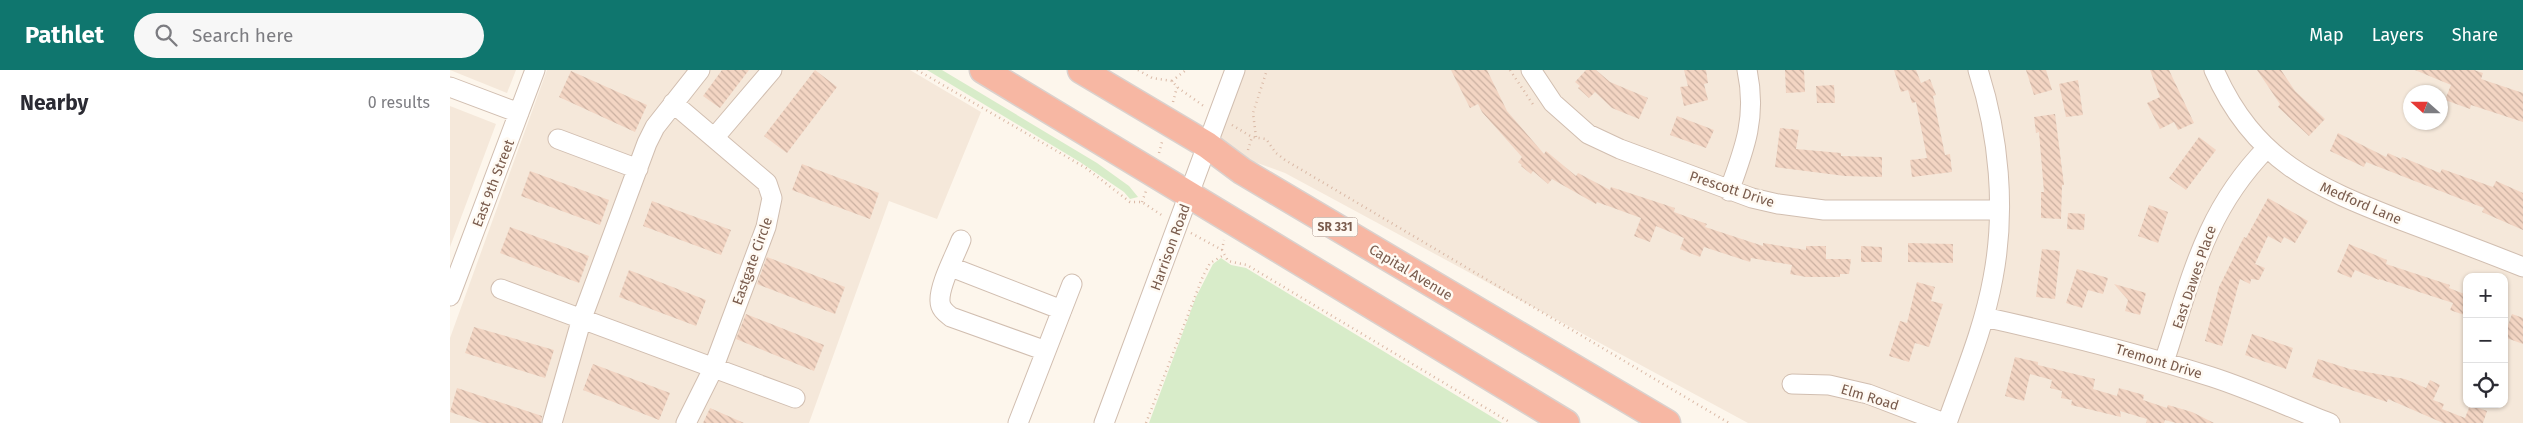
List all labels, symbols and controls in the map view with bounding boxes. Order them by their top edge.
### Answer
search box [134,13,484,58]
text: Pathlet [25,21,104,49]
icon: search [152,21,180,49]
text: Search here [192,24,293,47]
text: Map [2309,24,2344,46]
text: Layers [2372,24,2424,46]
text: Share [2452,24,2498,46]
north arrow [2403,85,2448,130]
text: Nearby [20,90,88,116]
text: 0 results [368,93,430,112]
street label: East 9th Street [469,136,518,229]
street label: Prescott Drive [1687,168,1776,211]
street label: Medford Lane [2317,179,2404,228]
street label: Harrison Road [1147,202,1194,293]
street label: Eastgate Circle [729,215,776,307]
road number: SR 331 [1312,218,1358,236]
street label: East Dawes Place [2169,223,2220,331]
street label: Capital Avenue [1366,241,1456,304]
map controls [2463,273,2508,408]
button: + [2463,273,2508,318]
button: − [2463,318,2508,363]
street label: Tremont Drive [2114,340,2204,383]
button: locate [2463,363,2508,408]
street label: Elm Road [1839,381,1901,414]

